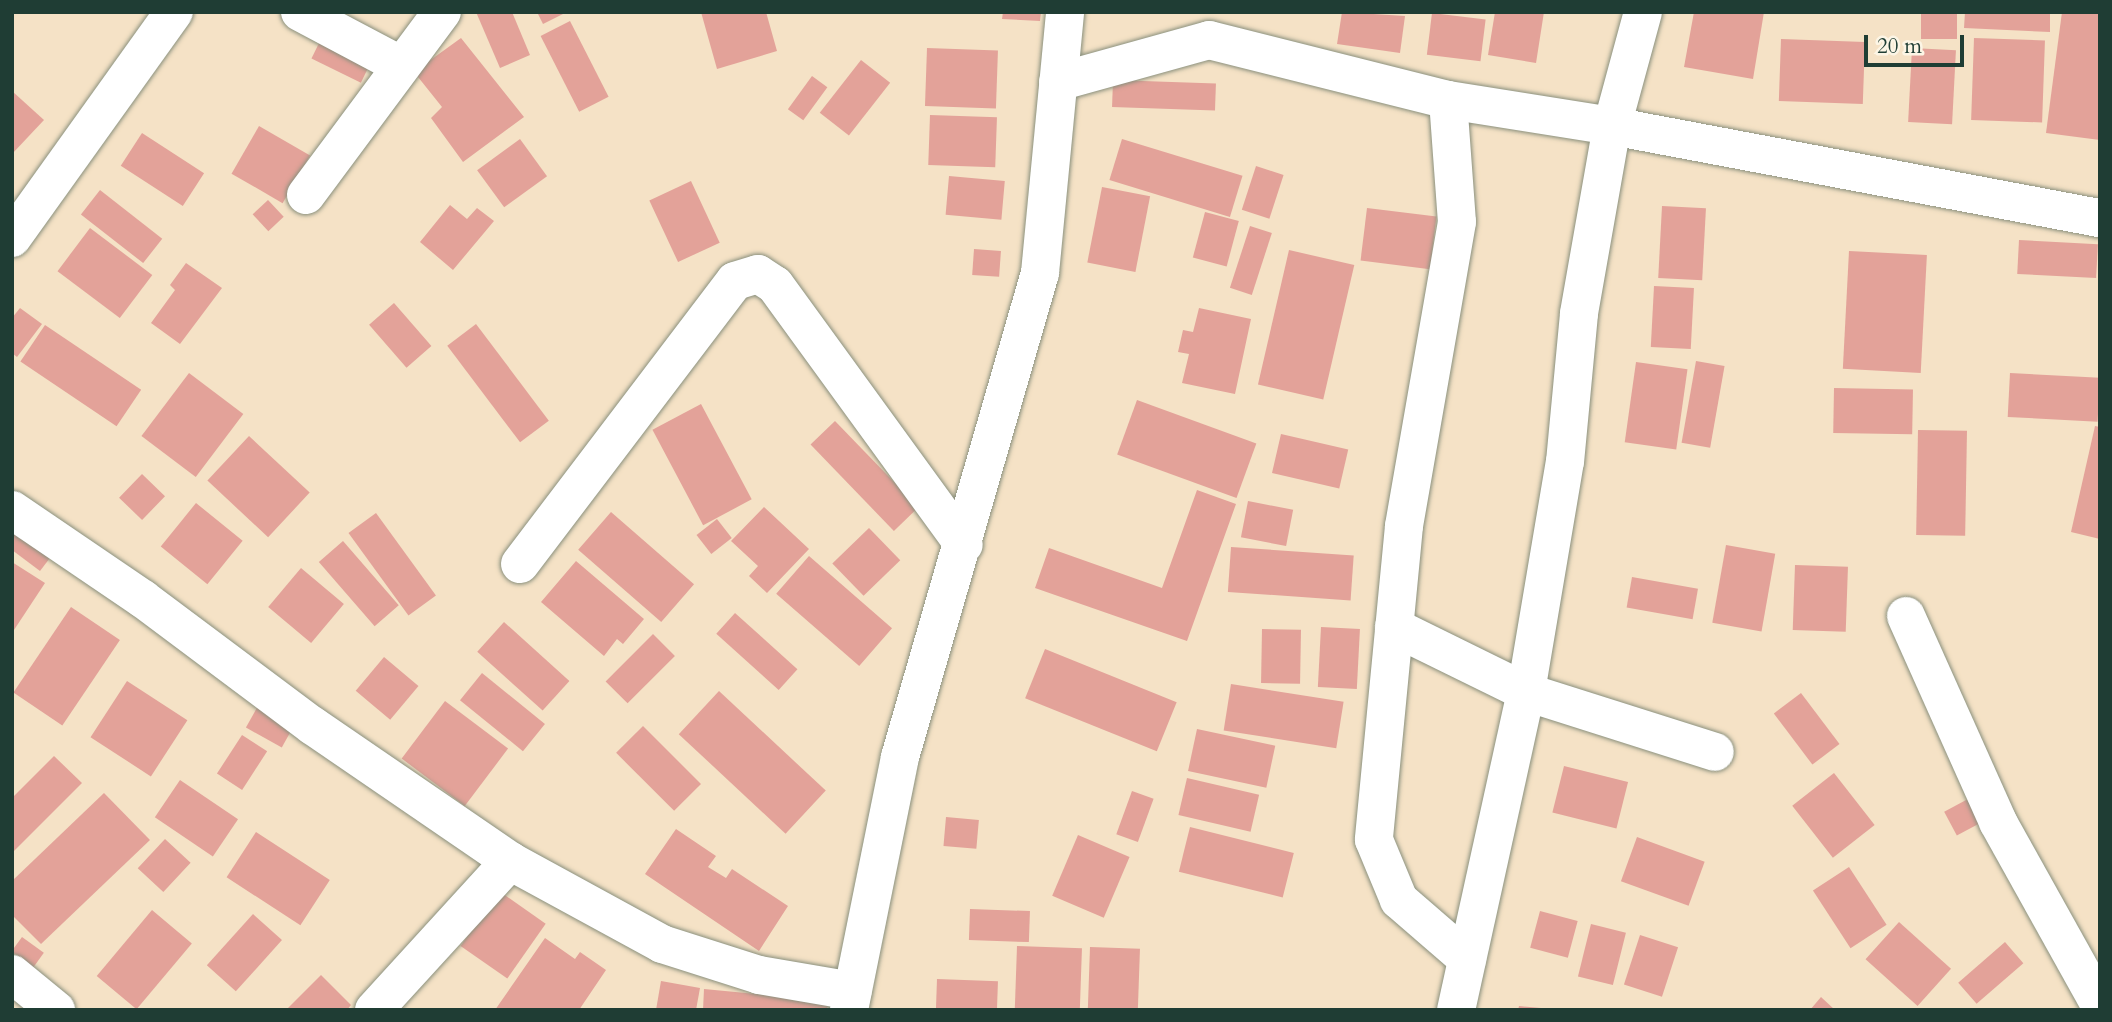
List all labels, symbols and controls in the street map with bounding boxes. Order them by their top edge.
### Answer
scale bar [1867,21,1967,65]
text: 20 m [1877,32,1922,61]

